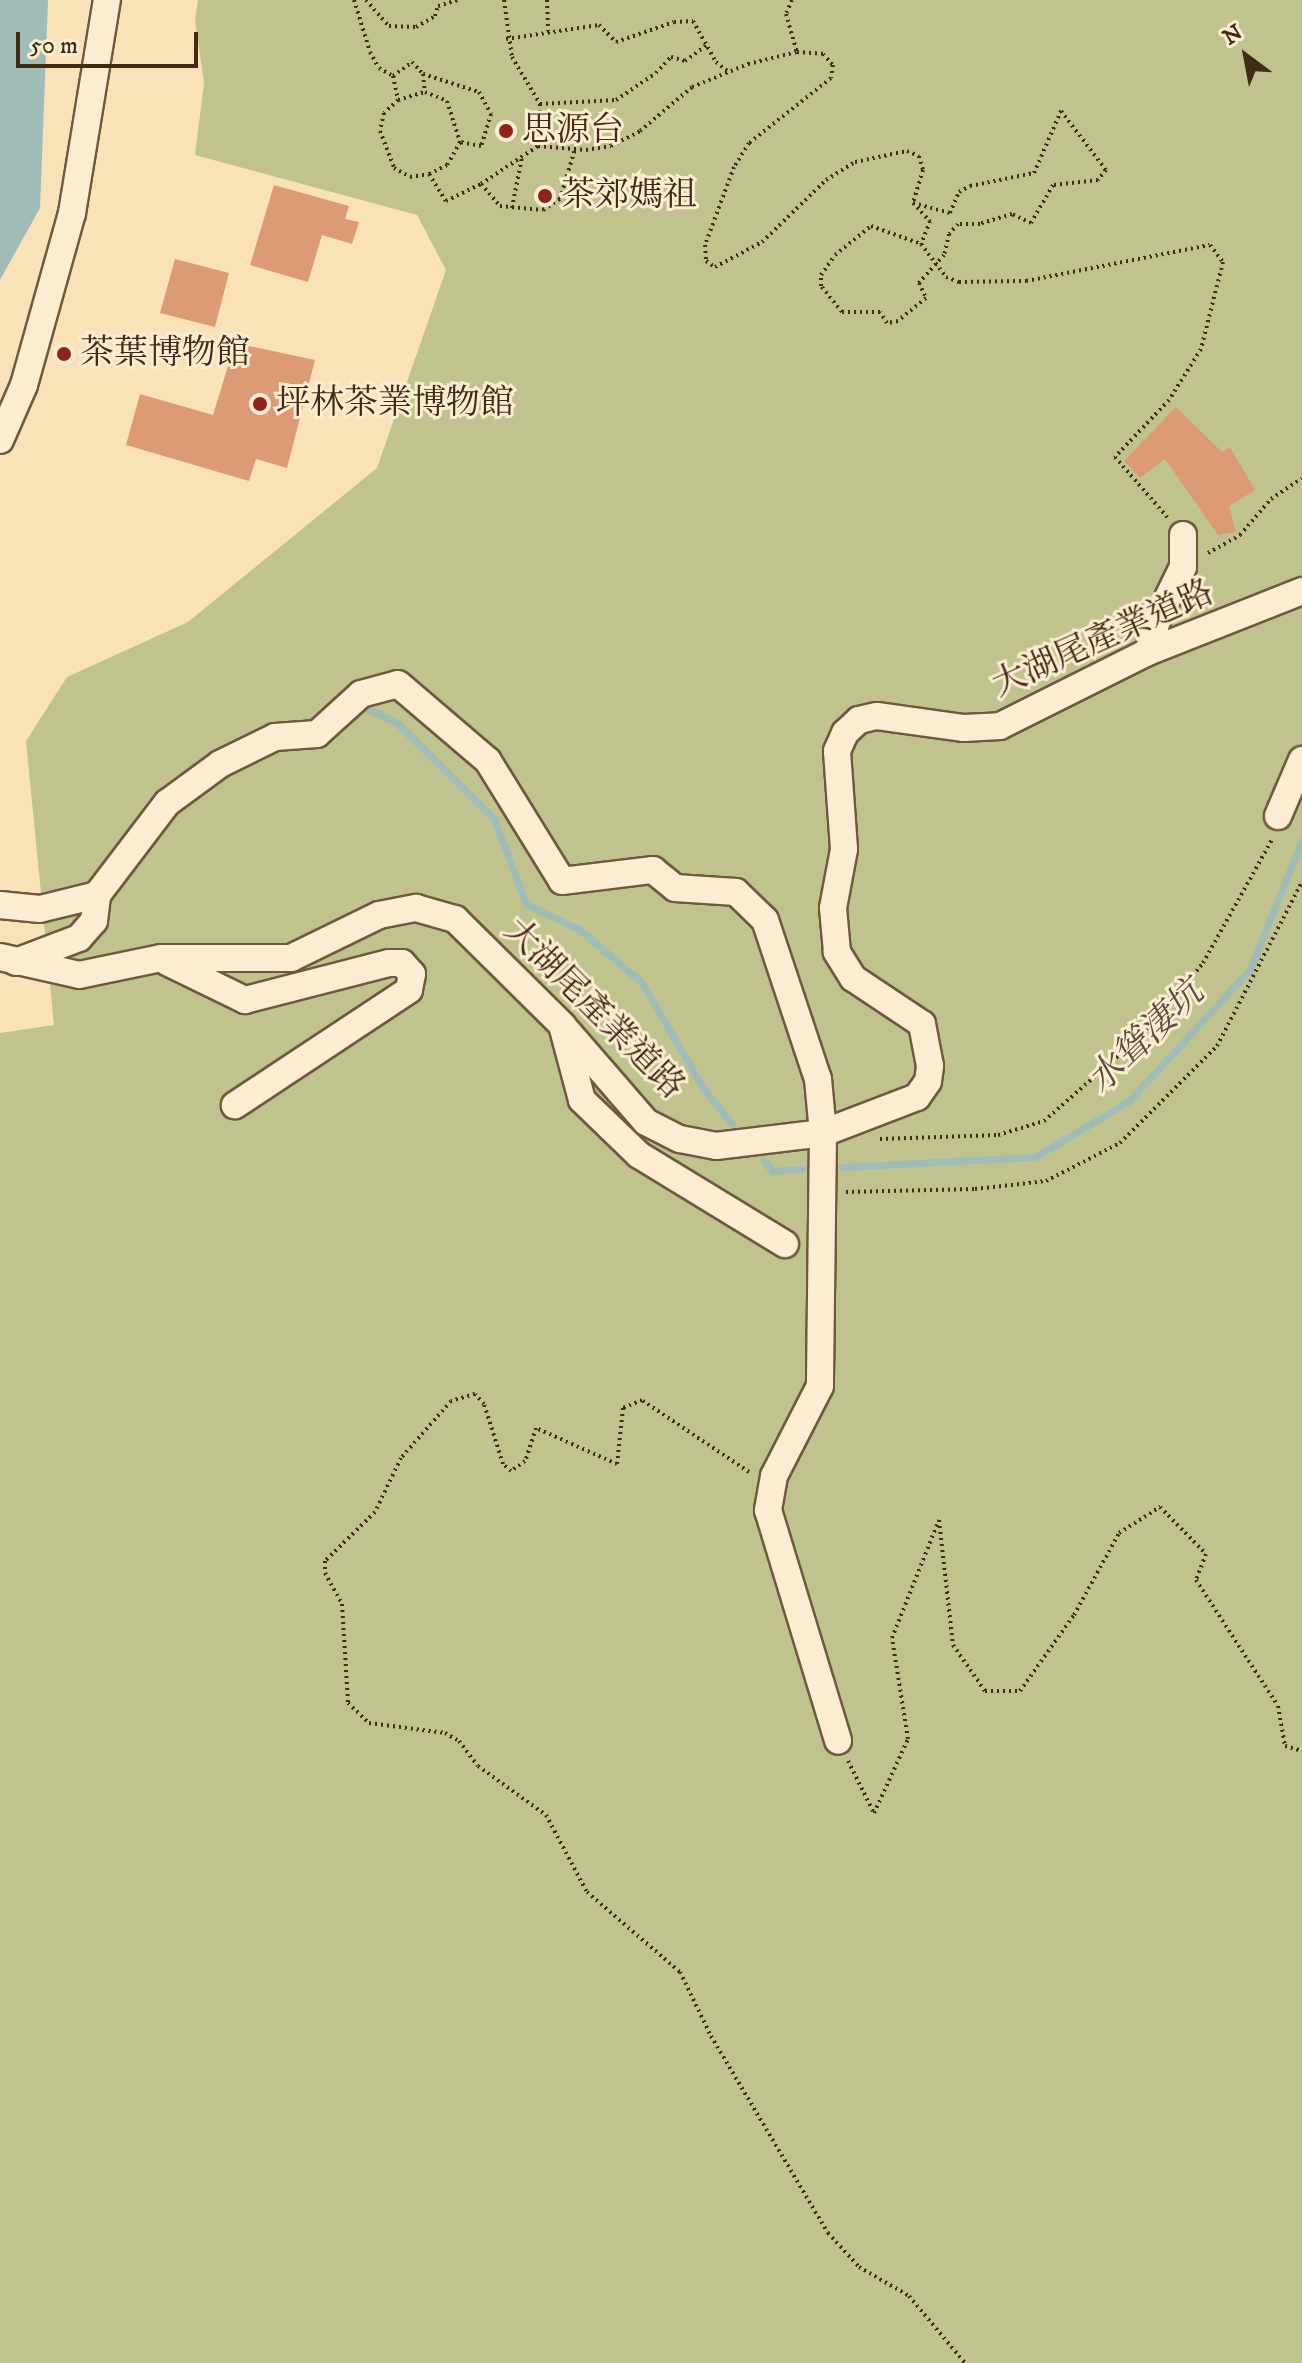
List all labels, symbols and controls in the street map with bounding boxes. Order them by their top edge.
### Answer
scale bar [20,16,202,66]
north arrow [1206,16,1286,96]
text: N [1218,19,1248,51]
text: 50 m [30,31,78,61]
place label: 思源台 [522,111,624,151]
marker: 思源台 [497,122,515,140]
place label: 茶郊媽祖 [561,176,697,216]
marker: 茶郊媽祖 [536,187,554,205]
place label: 茶葉博物館 [80,334,250,374]
marker: 茶葉博物館 [55,345,73,363]
place label: 坪林茶業博物館 [276,384,514,424]
marker: 坪林茶業博物館 [251,395,269,413]
street label: 大湖尾產業道路 [986,572,1220,706]
street label: 大湖尾產業道路 [495,910,693,1108]
water label: 水聳淒坑 [1079,971,1213,1103]

